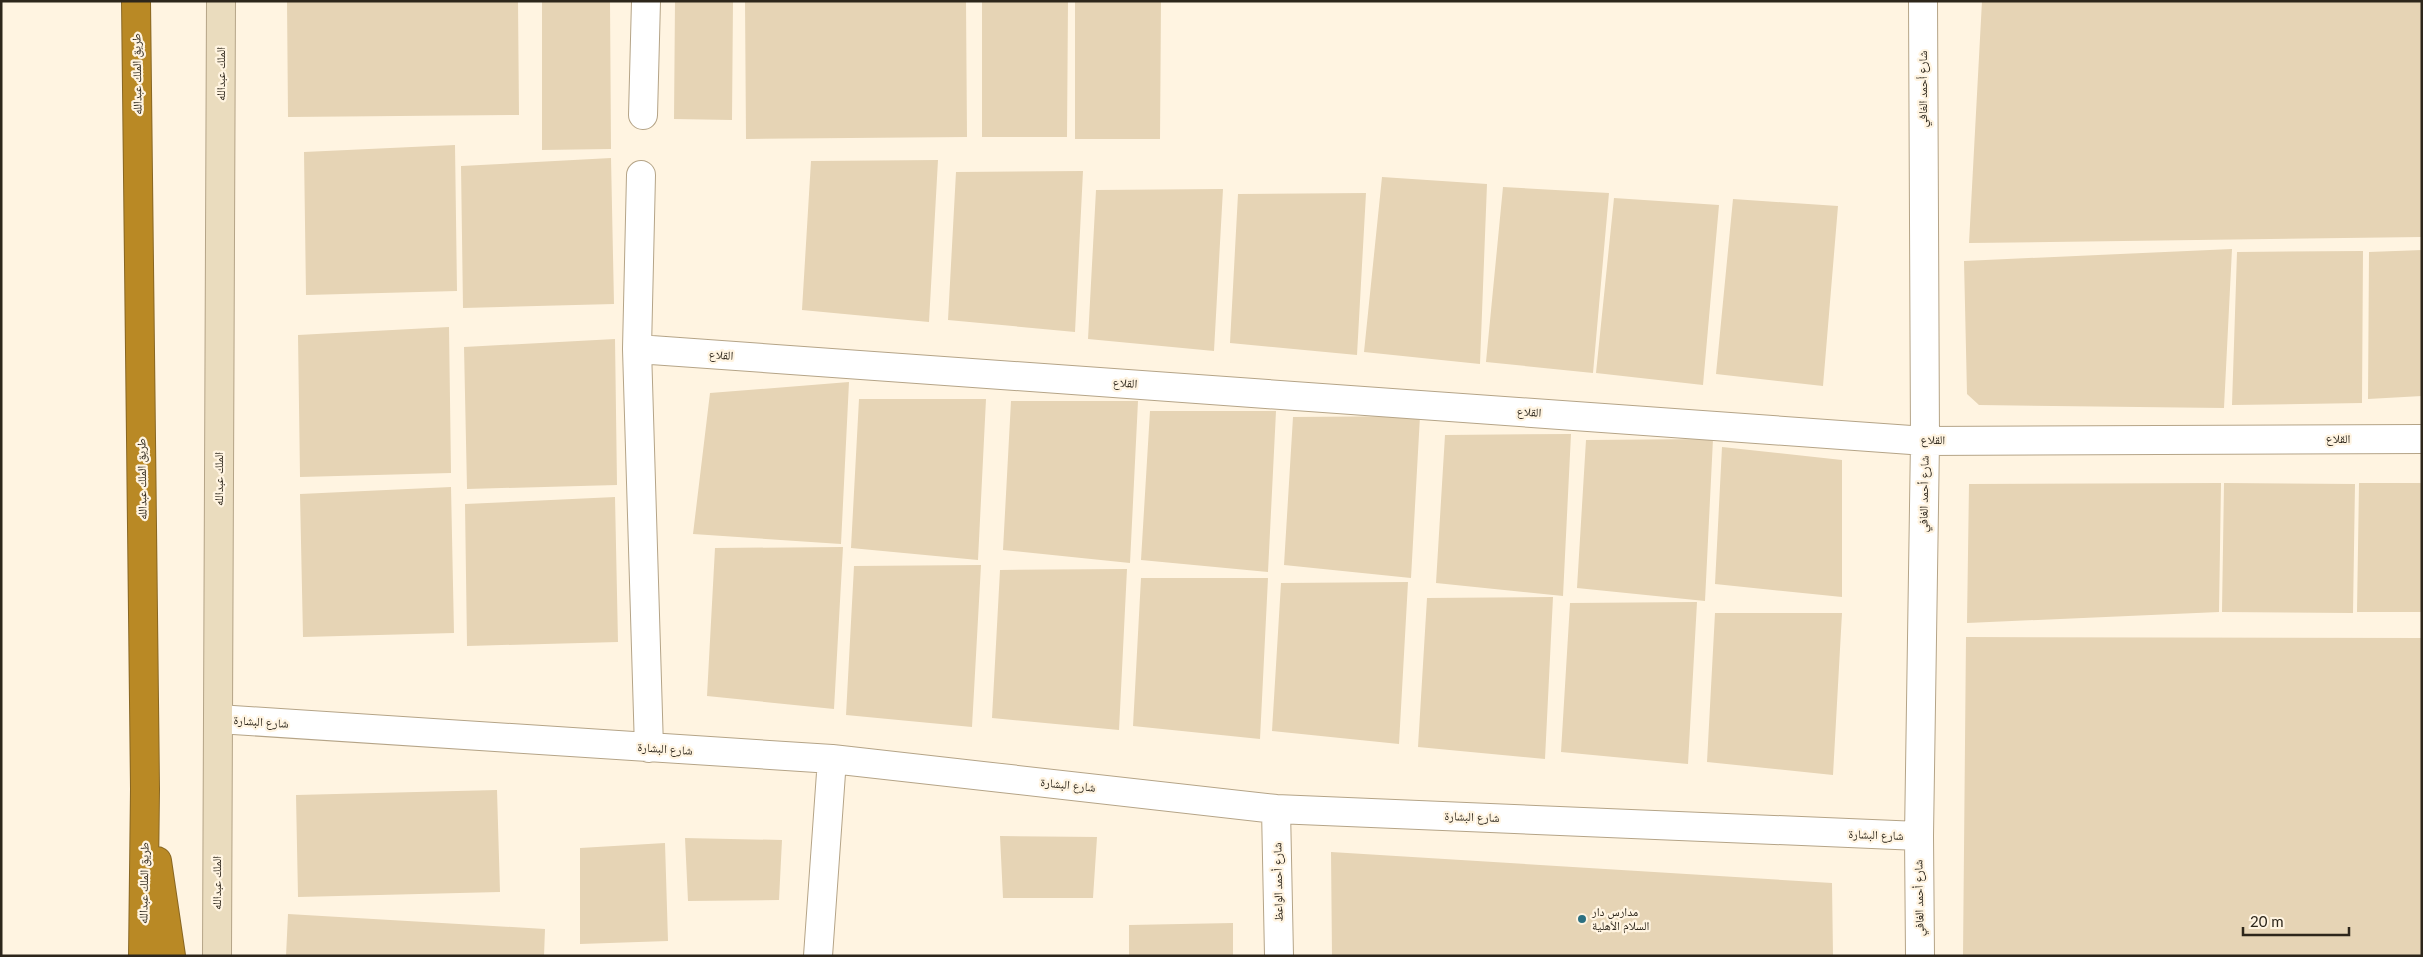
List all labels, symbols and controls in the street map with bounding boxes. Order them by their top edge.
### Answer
street label: طريق الملك عبدالله [128,33,145,115]
street label: الملك عبدالله [213,47,228,101]
street label: شارع أحمد الغافي [1915,51,1933,127]
street label: القلاع [708,346,734,364]
street label: القلاع [1112,374,1138,392]
street label: القلاع [1516,403,1542,421]
street label: القلاع [2326,431,2350,447]
street label: القلاع [1921,432,1946,448]
street label: طريق الملك عبدالله [133,438,150,520]
street label: الملك عبدالله [211,452,226,506]
street label: شارع أحمد الغافي [1915,455,1935,533]
street label: شارع البشارة [233,712,289,732]
street label: شارع البشارة [637,739,693,759]
street label: شارع البشارة [1040,774,1096,796]
street label: شارع البشارة [1444,808,1500,826]
street label: شارع البشارة [1848,826,1904,844]
street label: طريق الملك عبدالله [135,842,152,924]
street label: شارع أحمد الواعظ [1269,842,1287,922]
street label: الملك عبدالله [209,856,224,910]
street label: شارع أحمد الغافي [1910,859,1930,937]
place label: مدارس دار السلام الأهلية [1591,904,1650,934]
scale bar [2243,904,2349,936]
text: 20 m [2250,912,2284,930]
marker: مدارس دار السلام الأهلية [1576,913,1588,925]

